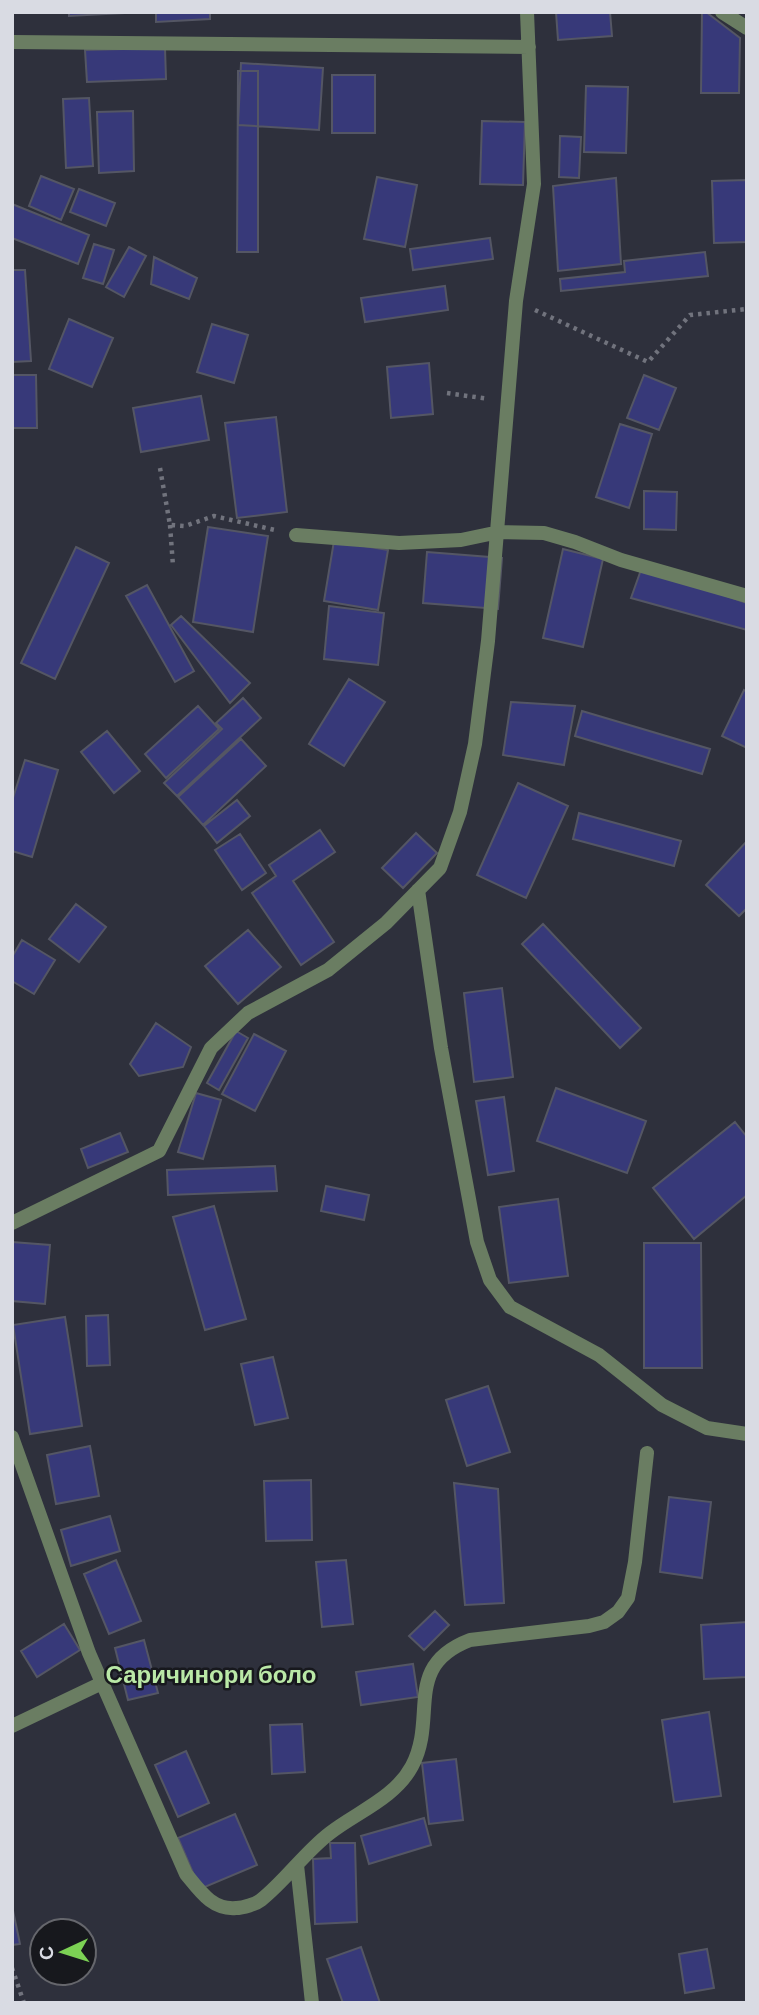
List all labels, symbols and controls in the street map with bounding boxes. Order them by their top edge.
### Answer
district label: Саричинори боло [106,1659,316,1688]
north arrow [28,1917,98,1987]
text: С [34,1945,57,1961]

